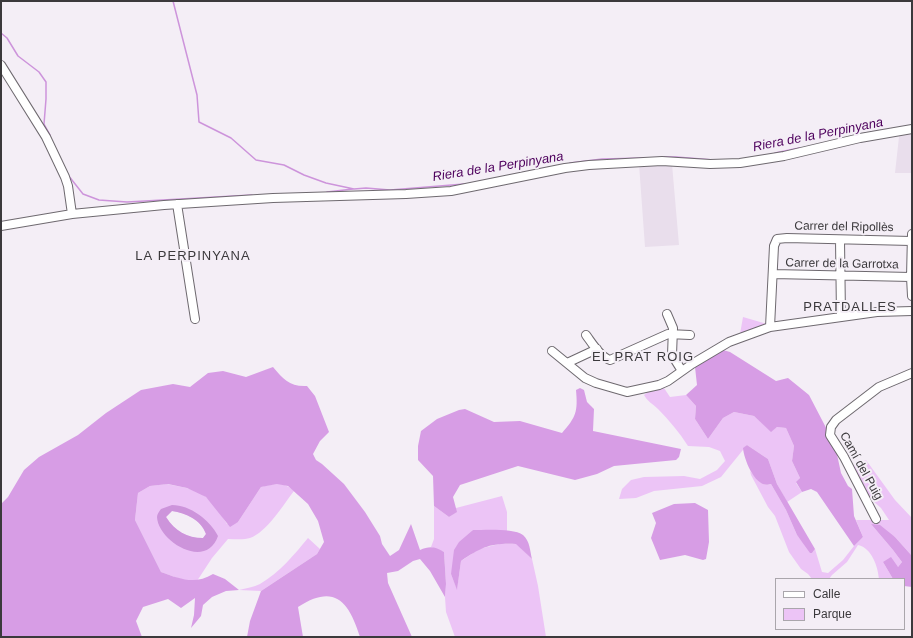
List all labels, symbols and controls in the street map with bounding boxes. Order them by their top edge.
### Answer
water label: Riera de la Perpinyana [752,115,884,155]
water label: Riera de la Perpinyana [431,149,565,185]
street label: Carrer del Ripollès [794,219,894,235]
district label: LA PERPINYANA [135,248,251,264]
street label: Carrer de la Garrotxa [785,256,899,272]
district label: PRATDALLES [803,299,897,315]
district label: EL PRAT ROIG [592,349,694,365]
street label: Camí del Puig [836,430,886,502]
legend [775,578,905,630]
text: Calle [813,587,840,601]
text: Parque [813,607,852,621]

